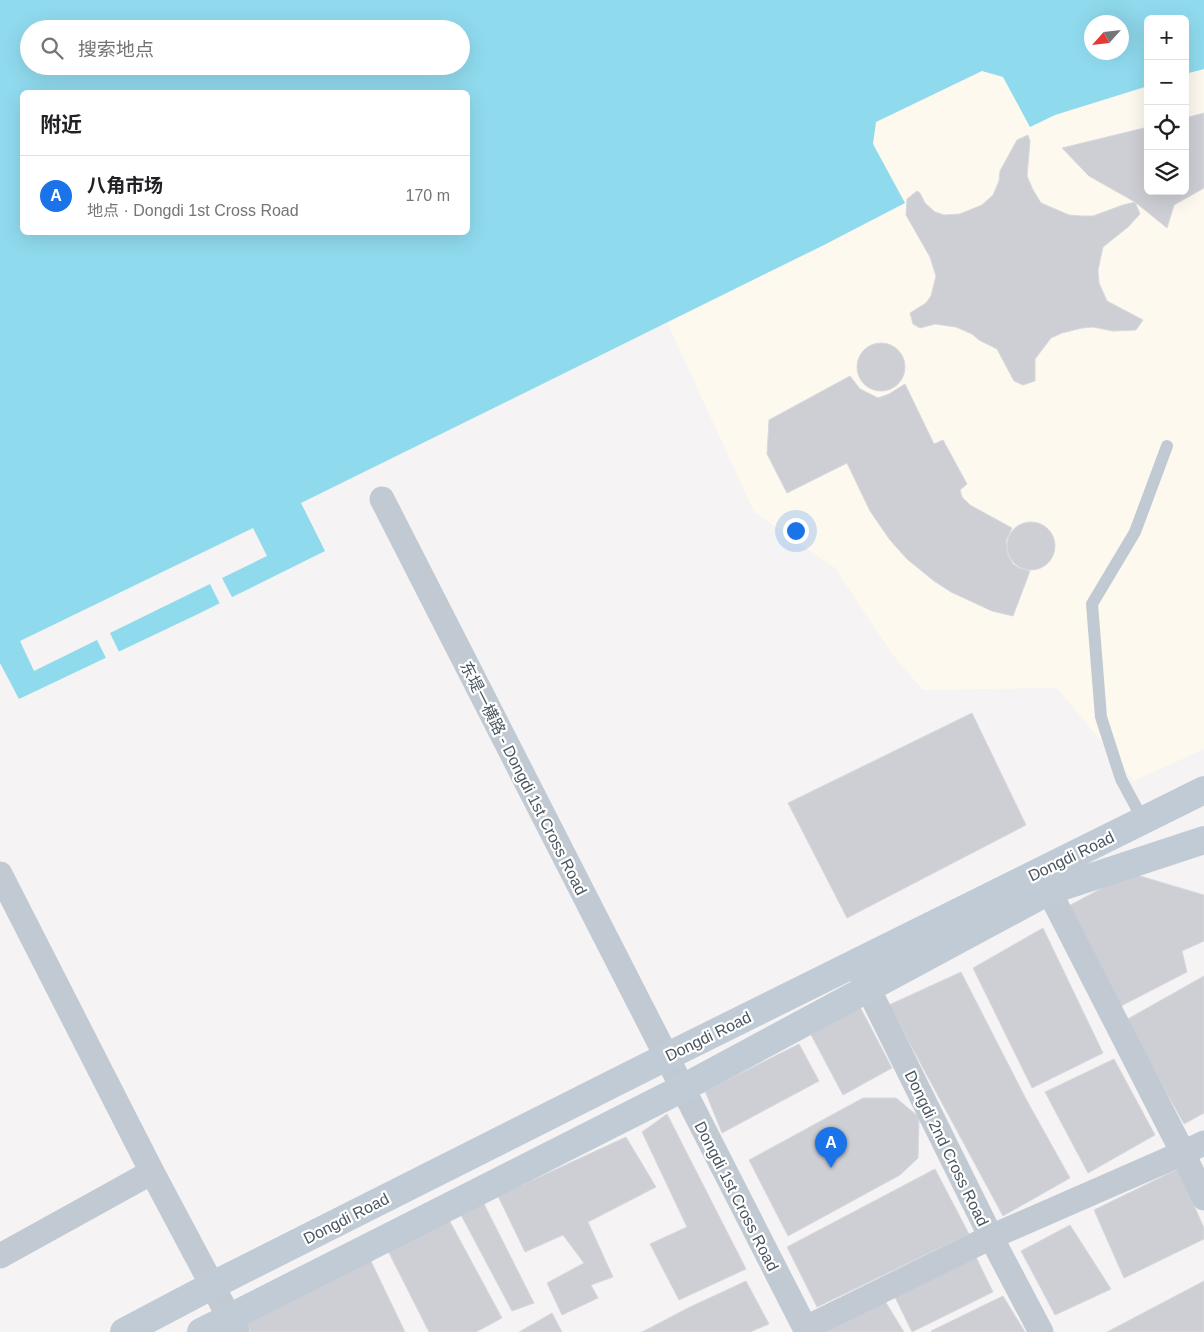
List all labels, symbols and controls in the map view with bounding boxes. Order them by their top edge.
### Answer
north arrow [1084,15,1129,60]
map controls [1144,15,1189,195]
button: + [1144,15,1189,60]
search box [20,20,470,75]
icon: search [38,34,66,62]
text: 搜索地点 [78,39,154,60]
button: − [1144,60,1189,105]
button: locate [1144,105,1189,150]
text: 附近 [40,113,82,136]
button: layers [1144,150,1189,195]
text: 八角市场 [87,175,163,196]
text: A [50,187,62,204]
text: 170 m [406,187,450,204]
text: 地点 · Dongdi 1st Cross Road [87,202,299,219]
your location [783,518,809,544]
street label: 东堤一横路 - Dongdi 1st Cross Road [457,659,590,898]
street label: Dongdi Road [1026,828,1117,885]
street label: Dongdi Road [663,1008,754,1065]
street label: Dongdi 2nd Cross Road [901,1068,992,1229]
street label: Dongdi 1st Cross Road [691,1119,782,1274]
pin: A [815,1127,847,1168]
street label: Dongdi Road [301,1190,392,1247]

